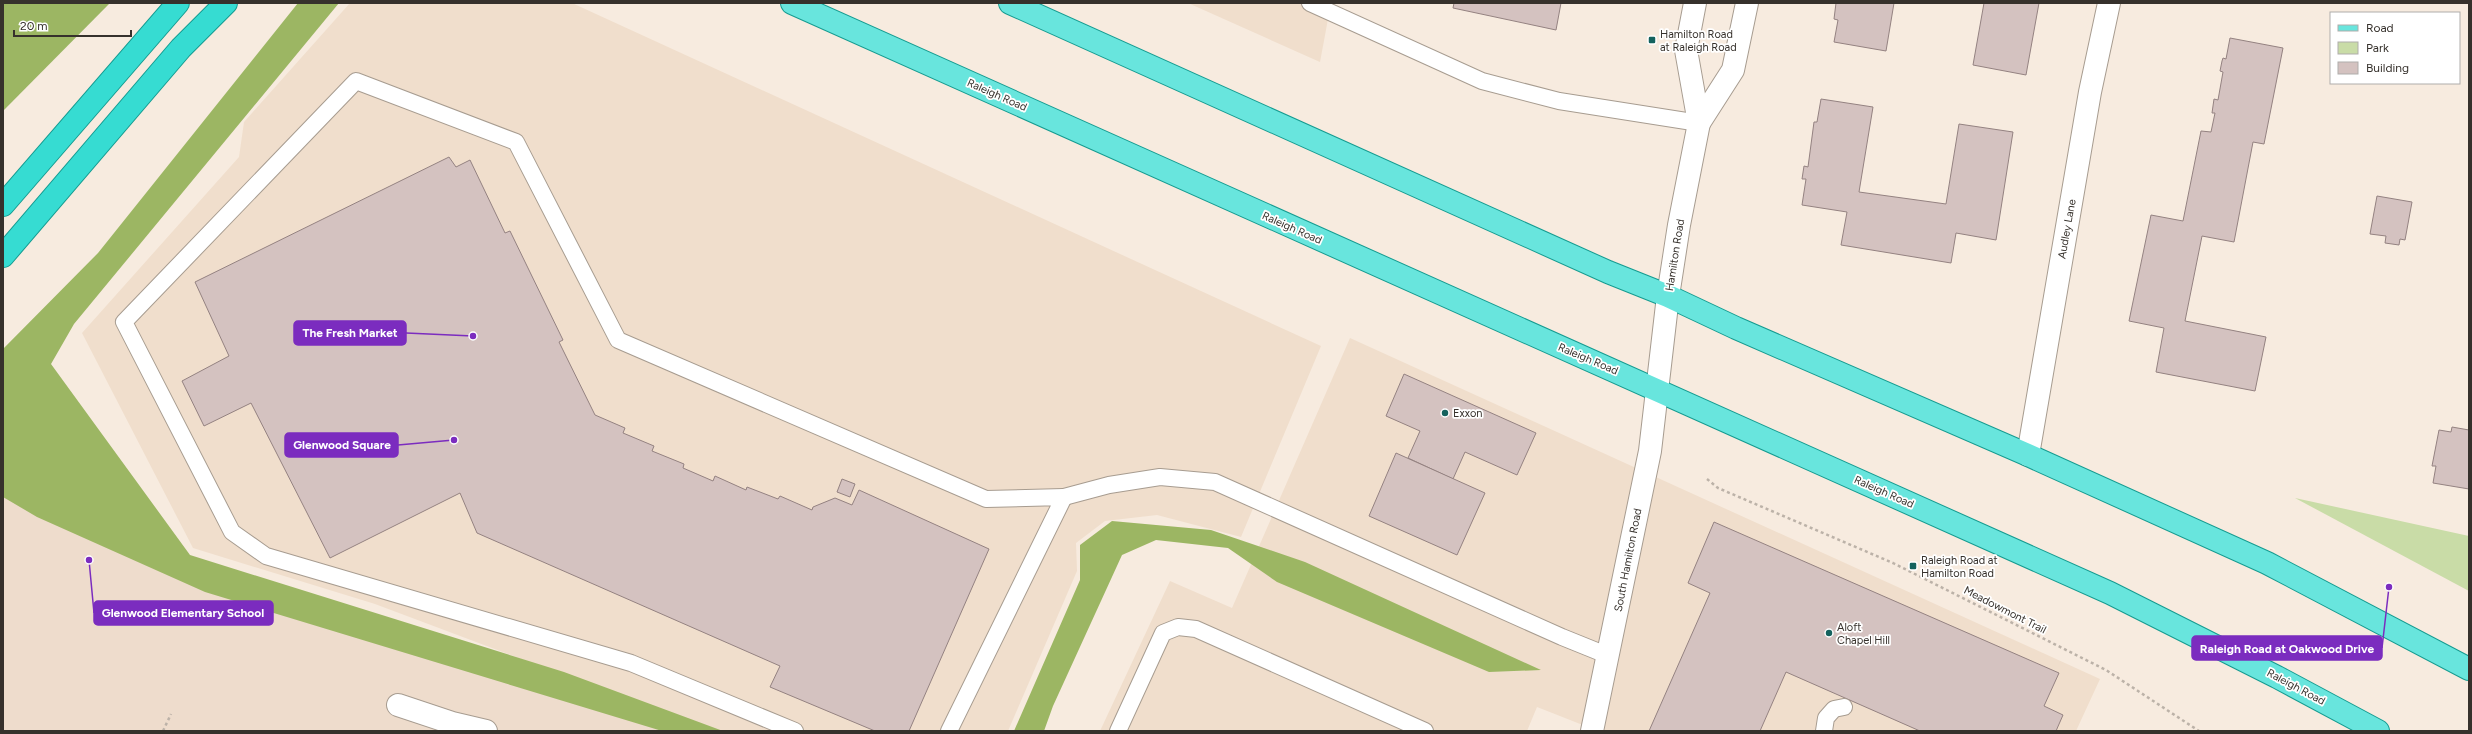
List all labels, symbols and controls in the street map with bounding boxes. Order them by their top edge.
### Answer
scale bar [14,12,131,38]
legend [2330,12,2460,84]
text: 20 m [20,19,48,33]
text: Road [2366,21,2394,35]
place label: Hamilton Road at Raleigh Road [1660,28,1737,54]
marker: Hamilton Road at Raleigh Road [1647,35,1657,45]
text: Park [2366,41,2389,55]
text: Building [2366,61,2409,75]
street label: Raleigh Road [965,76,1029,114]
street label: Audley Lane [2055,198,2079,260]
street label: Raleigh Road [1260,209,1324,247]
street label: Hamilton Road [1663,218,1687,292]
callout: The Fresh Market [294,321,406,345]
text: The Fresh Market [302,326,398,340]
street label: Raleigh Road [1556,340,1620,378]
place label: Exxon [1453,407,1482,420]
marker: Exxon [1440,408,1450,418]
callout: Glenwood Square [285,433,398,457]
text: Glenwood Square [293,438,391,452]
street label: Raleigh Road [1852,473,1916,511]
street label: South Hamilton Road [1612,507,1644,613]
place label: Raleigh Road at Hamilton Road [1921,554,1998,580]
marker: Raleigh Road at Hamilton Road [1908,561,1918,571]
street label: Meadowmont Trail [1962,584,2048,636]
callout: Glenwood Elementary School [94,601,273,625]
text: Glenwood Elementary School [102,606,264,620]
place label: Aloft Chapel Hill [1837,621,1890,647]
marker: Aloft Chapel Hill [1824,628,1834,638]
callout: Raleigh Road at Oakwood Drive [2192,636,2382,660]
text: Raleigh Road at Oakwood Drive [2200,642,2374,656]
street label: Raleigh Road [2265,666,2327,708]

